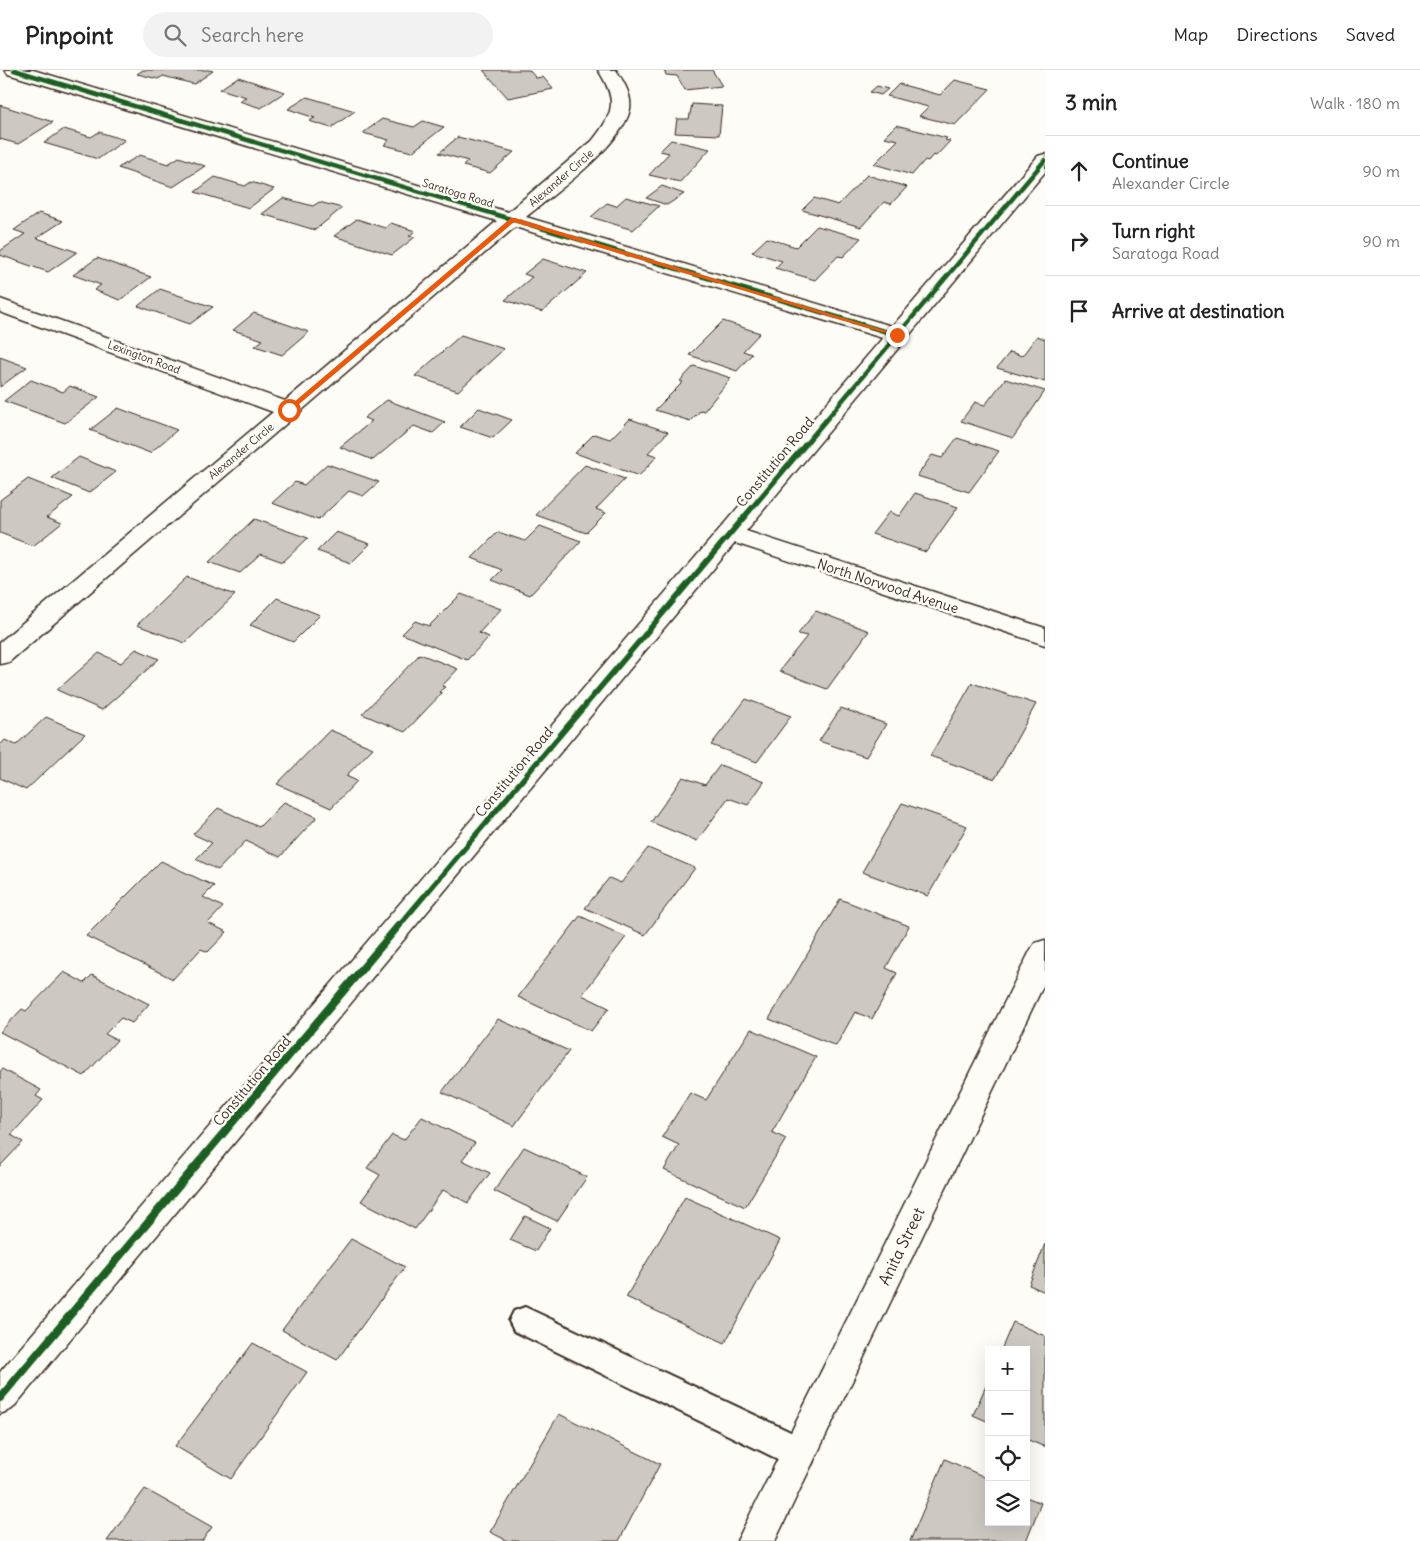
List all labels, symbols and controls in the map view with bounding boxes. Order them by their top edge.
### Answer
search box [143,12,493,57]
text: Pinpoint [25,20,113,50]
icon: search [161,21,189,49]
text: Search here [201,23,304,47]
text: Map [1173,23,1208,46]
text: Directions [1236,23,1318,46]
text: Saved [1346,23,1395,46]
text: 3 min [1065,89,1117,116]
text: Walk · 180 m [1310,93,1400,113]
street label: Alexander Circle [526,146,596,210]
text: Continue [1112,149,1189,173]
icon: ahead [1065,157,1093,185]
text: 90 m [1362,161,1400,181]
text: Alexander Circle [1112,173,1230,193]
street label: Saratoga Road [421,176,496,211]
text: Turn right [1112,219,1195,243]
icon: right [1065,227,1093,255]
text: 90 m [1362,231,1400,251]
text: Saratoga Road [1112,243,1219,263]
icon: arrive [1065,297,1093,325]
text: Arrive at destination [1112,299,1285,323]
route end [886,324,909,347]
street label: Lexington Road [106,337,183,377]
route start [278,399,301,422]
street label: Constitution Road [732,413,818,511]
street label: Alexander Circle [206,420,277,482]
street label: North Norwood Avenue [815,555,961,617]
street label: Constitution Road [471,723,557,821]
street label: Constitution Road [209,1032,295,1130]
street label: Anita Street [874,1203,929,1288]
map controls [985,1346,1030,1526]
button: + [985,1346,1030,1391]
button: − [985,1391,1030,1436]
button: locate [985,1436,1030,1481]
button: layers [985,1481,1030,1526]

